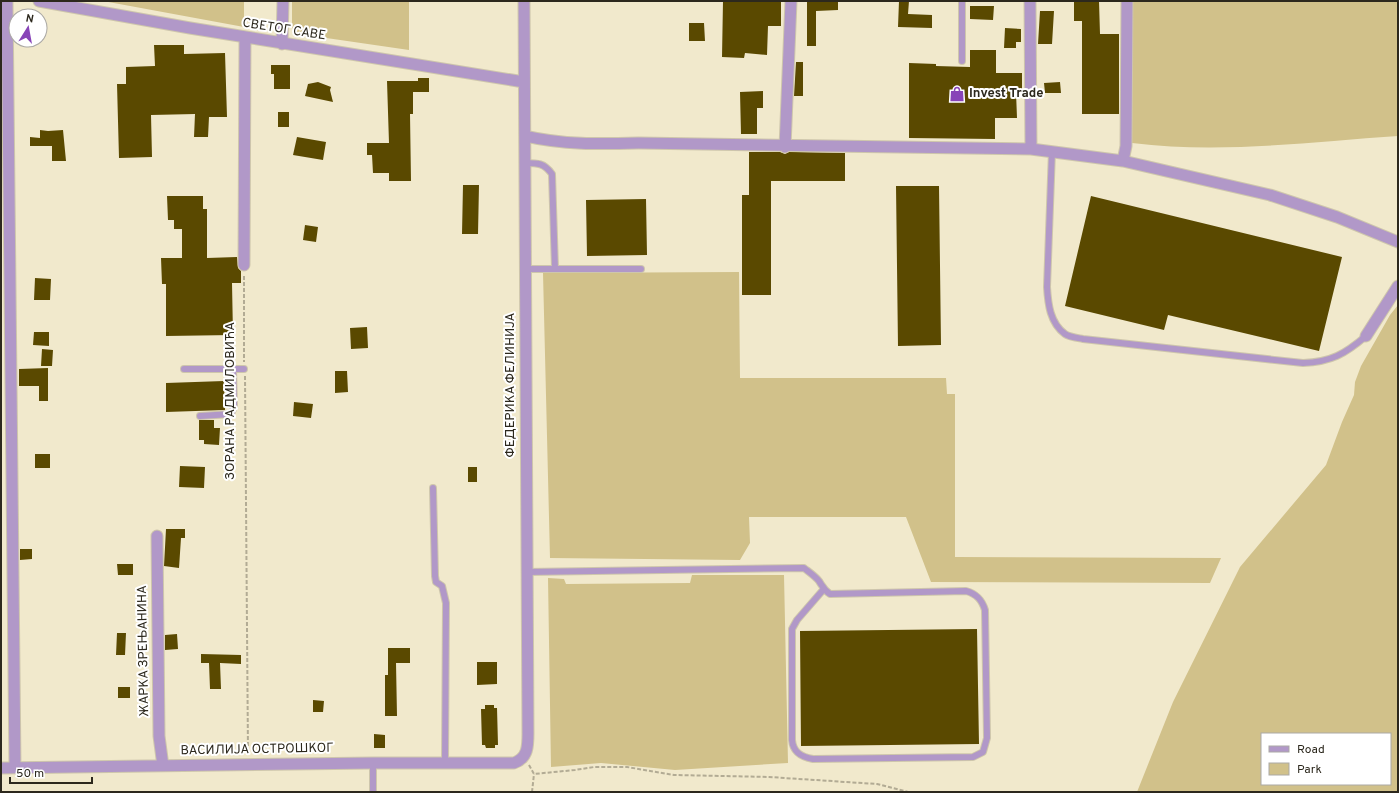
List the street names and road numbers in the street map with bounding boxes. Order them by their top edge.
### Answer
street label: СВЕТОГ САВЕ [241,16,327,44]
street label: ФЕДЕРИКА ФЕЛИНИЈА [503,312,519,457]
street label: ЗОРАНА РАДМИЛОВИЋА [223,322,239,480]
street label: ЖАРКА ЗРЕЊАНИНА [135,585,153,717]
street label: ВАСИЛИЈА ОСТРОШКОГ [180,741,334,759]

